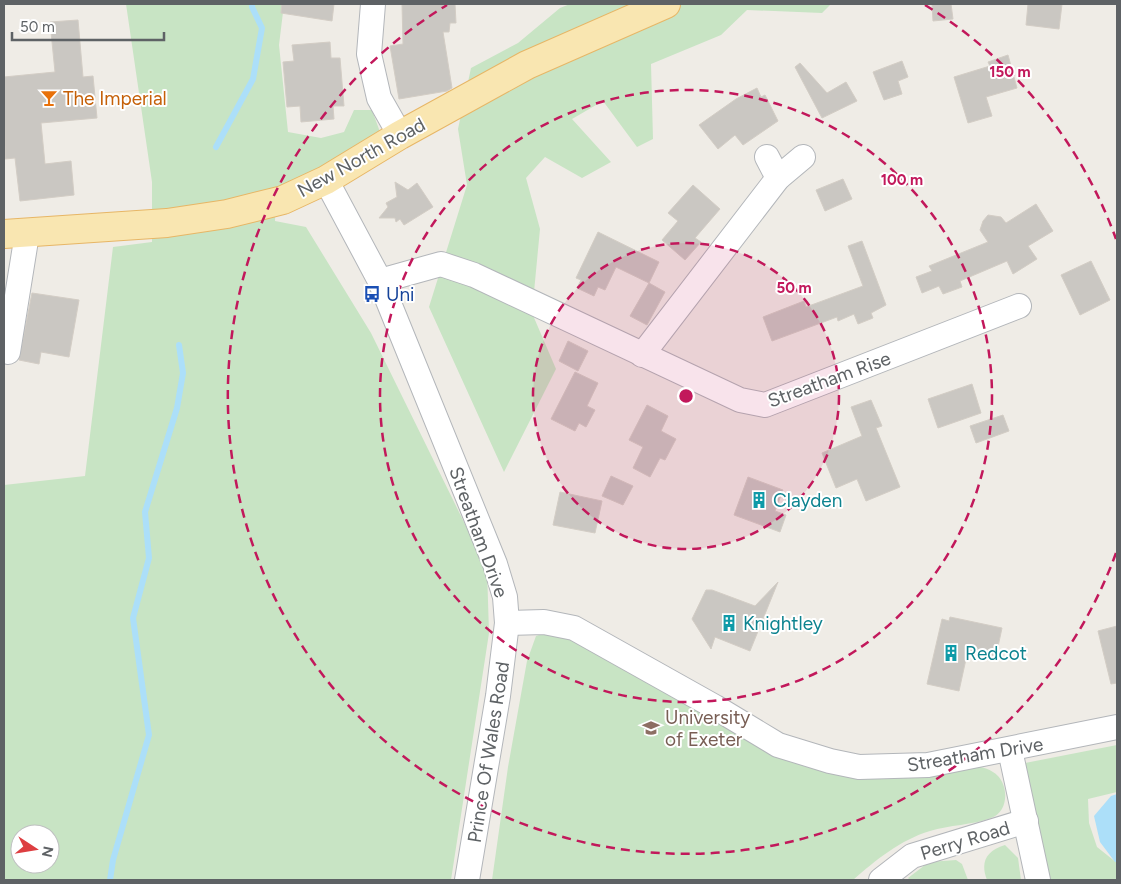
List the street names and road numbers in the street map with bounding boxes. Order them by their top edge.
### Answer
street label: New North Road [293,113,429,202]
street label: Streatham Rise [765,347,894,412]
street label: Streatham Drive [444,464,513,601]
street label: Prince Of Wales Road [463,660,514,844]
street label: Streatham Drive [905,732,1045,777]
street label: Perry Road [918,816,1013,865]

